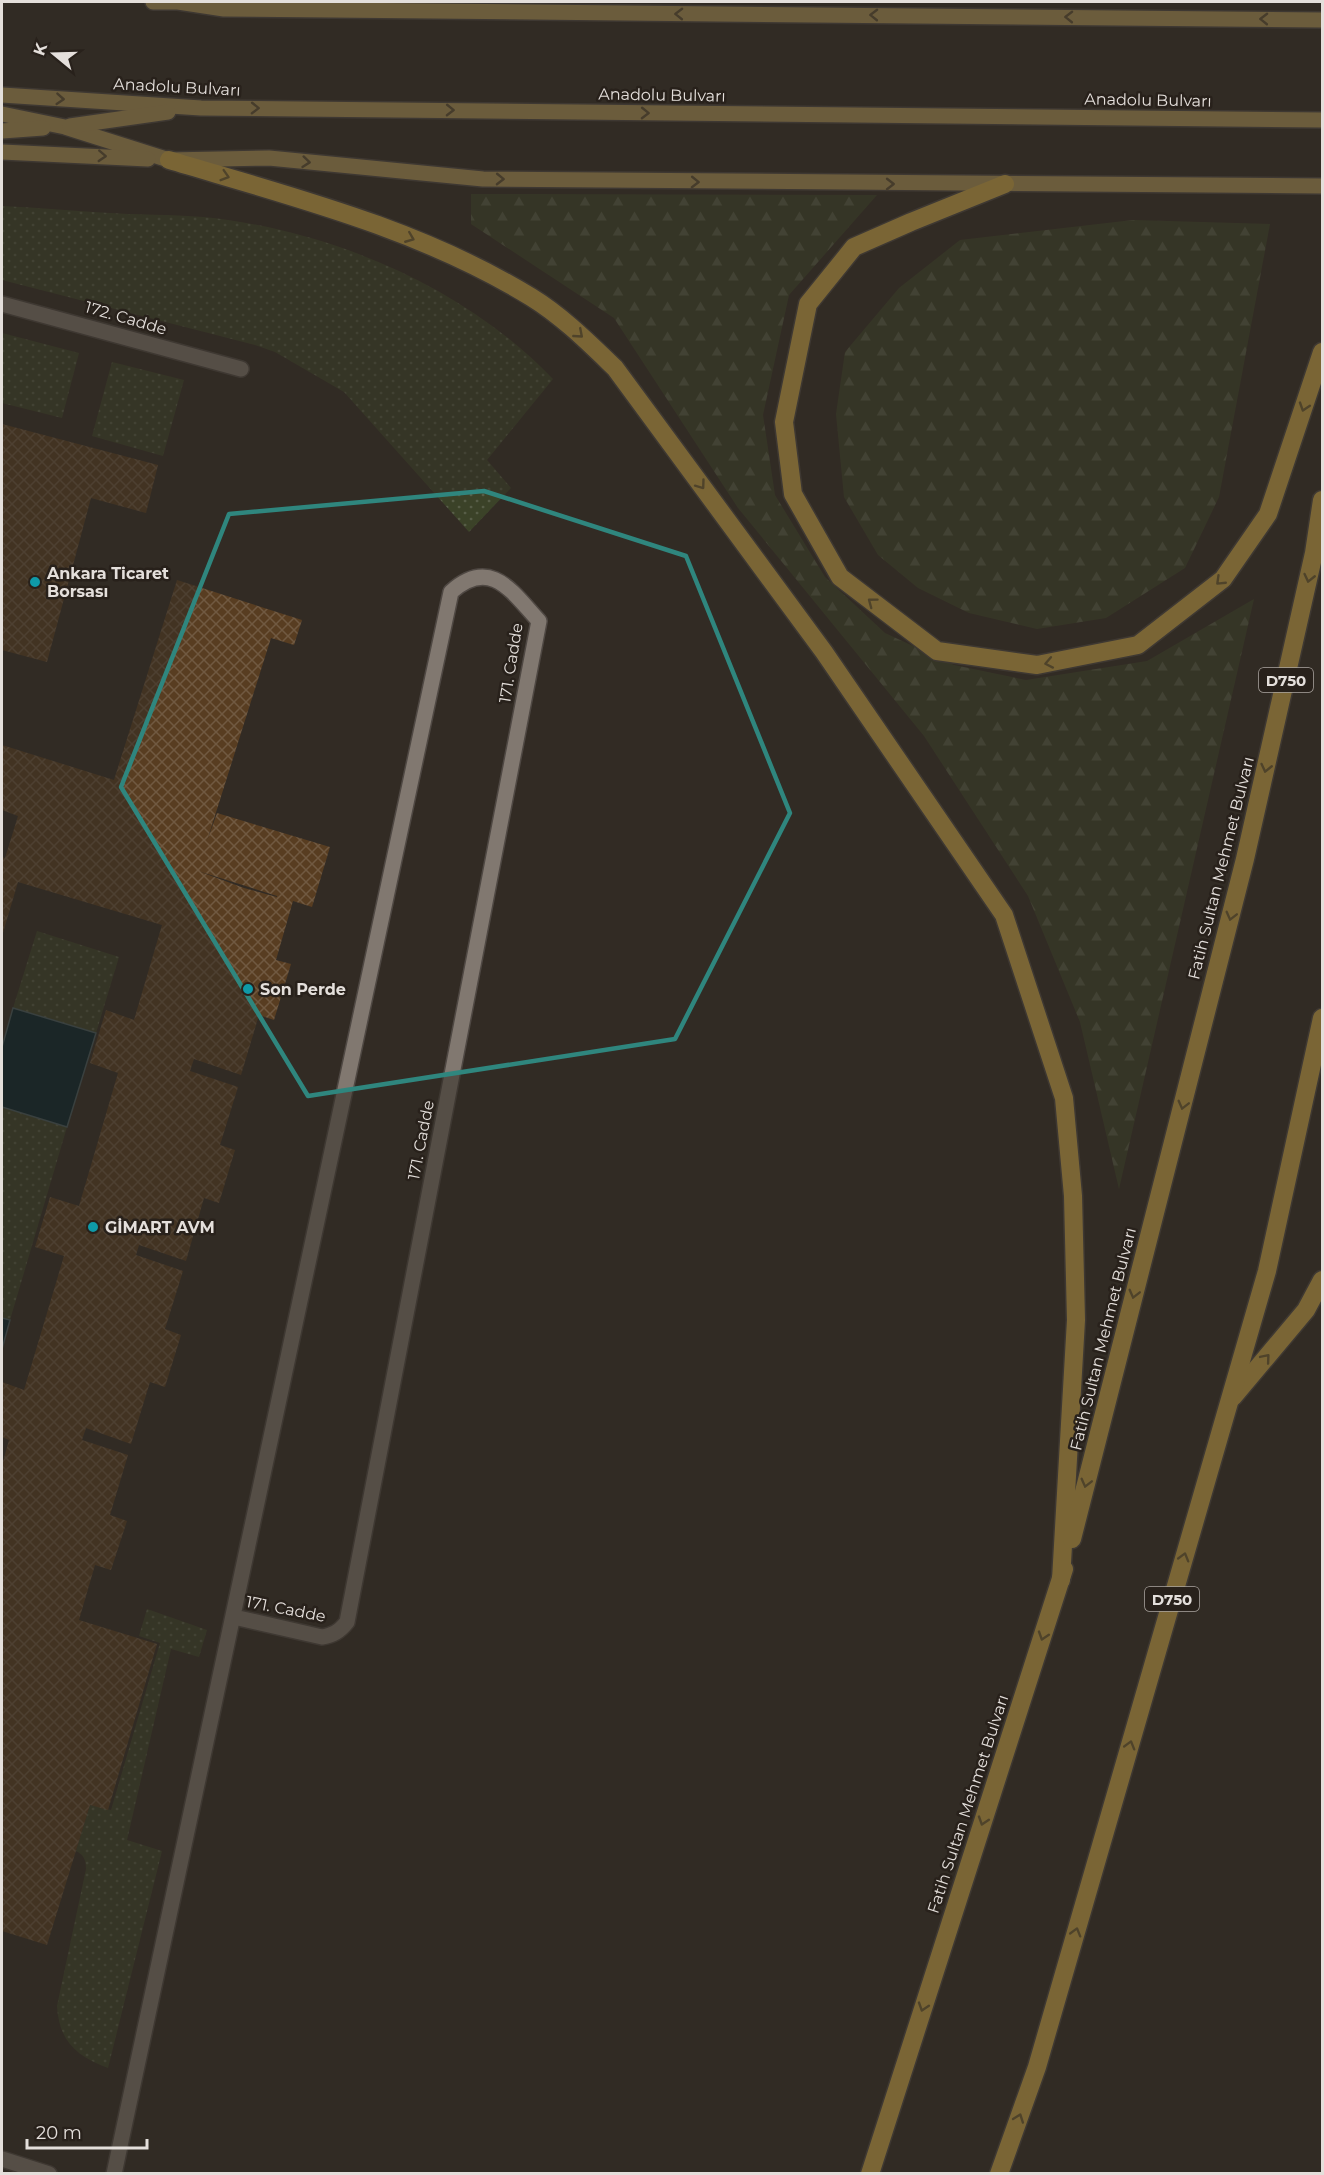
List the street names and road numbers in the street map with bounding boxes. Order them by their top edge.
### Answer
street label: Anadolu Bulvarı [113,74,241,100]
street label: Anadolu Bulvarı [598,84,726,106]
street label: Anadolu Bulvarı [1084,89,1212,111]
street label: 172. Cadde [83,297,169,339]
street label: 171. Cadde [495,622,527,704]
road number: D750 [1259,668,1313,692]
street label: Fatih Sultan Mehmet Bulvarı [1184,755,1258,981]
street label: 171. Cadde [404,1099,438,1181]
street label: Fatih Sultan Mehmet Bulvarı [1066,1226,1140,1452]
road number: D750 [1145,1587,1199,1611]
street label: 171. Cadde [245,1592,327,1626]
street label: Fatih Sultan Mehmet Bulvarı [924,1692,1012,1916]

